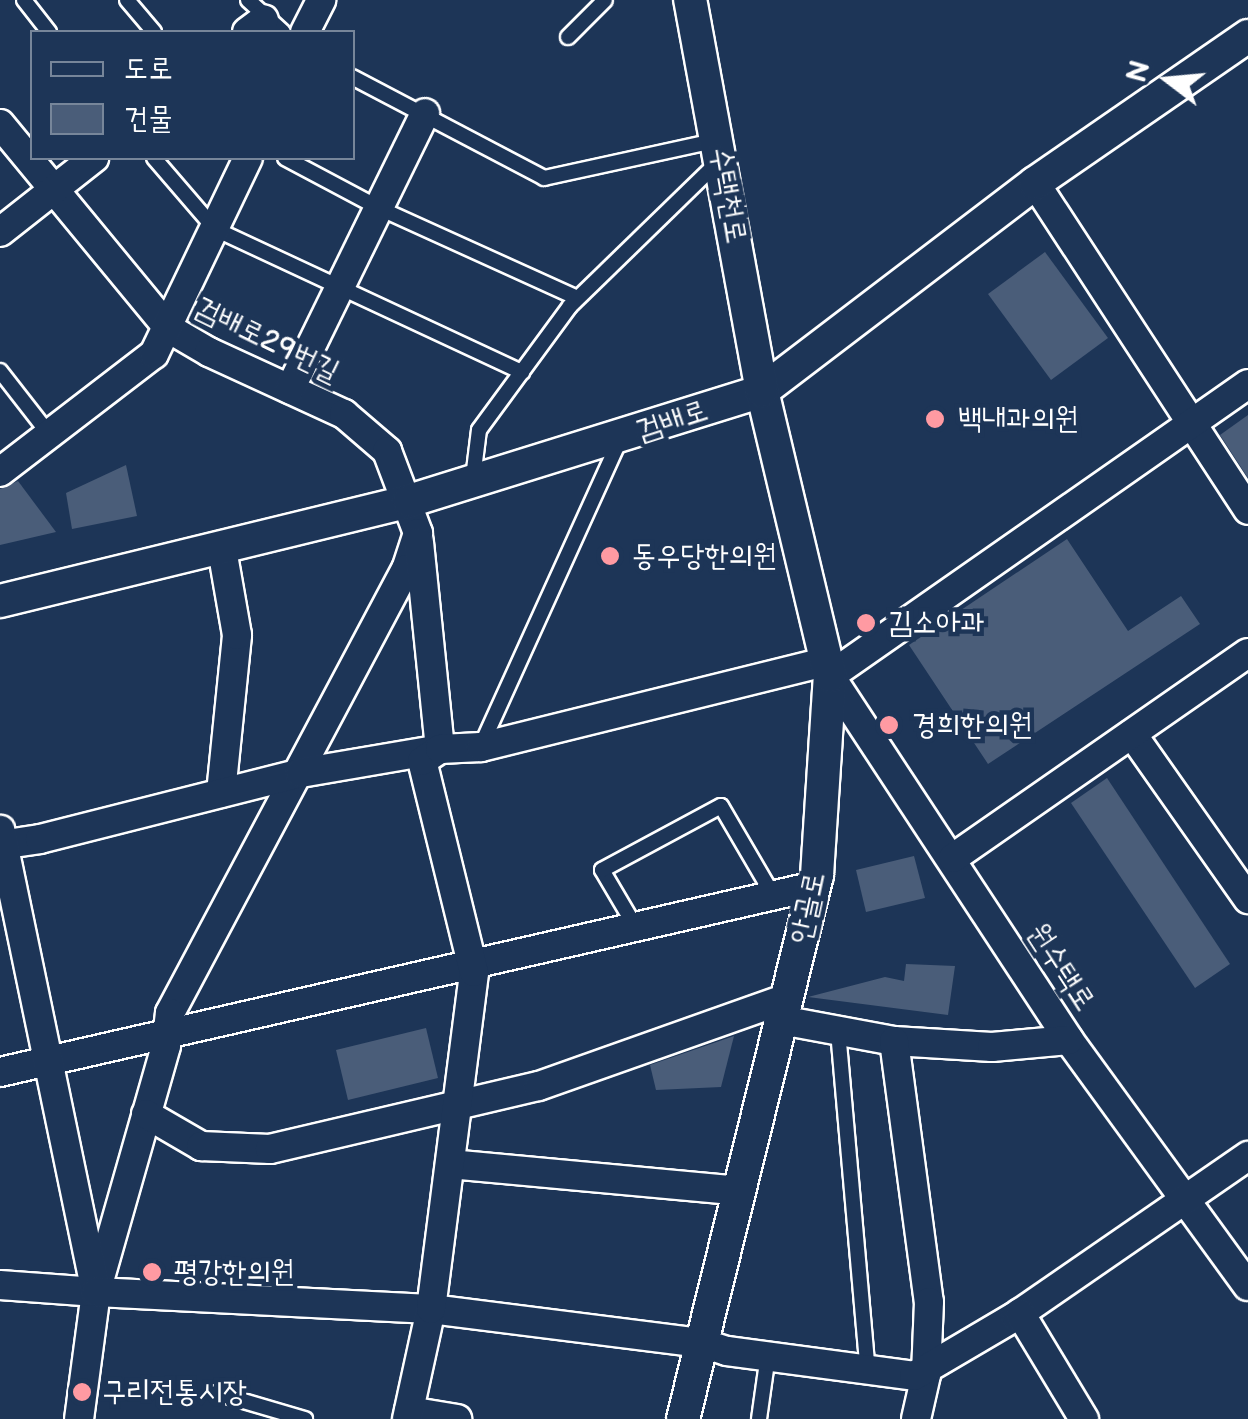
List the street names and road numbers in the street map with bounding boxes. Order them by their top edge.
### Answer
street label: 수택천로 [702,144,754,246]
street label: 검배로29번길 [189,290,345,390]
street label: 검배로 [632,393,712,449]
street label: 안골로 [783,869,833,947]
street label: 원수택로 [1020,917,1102,1017]

